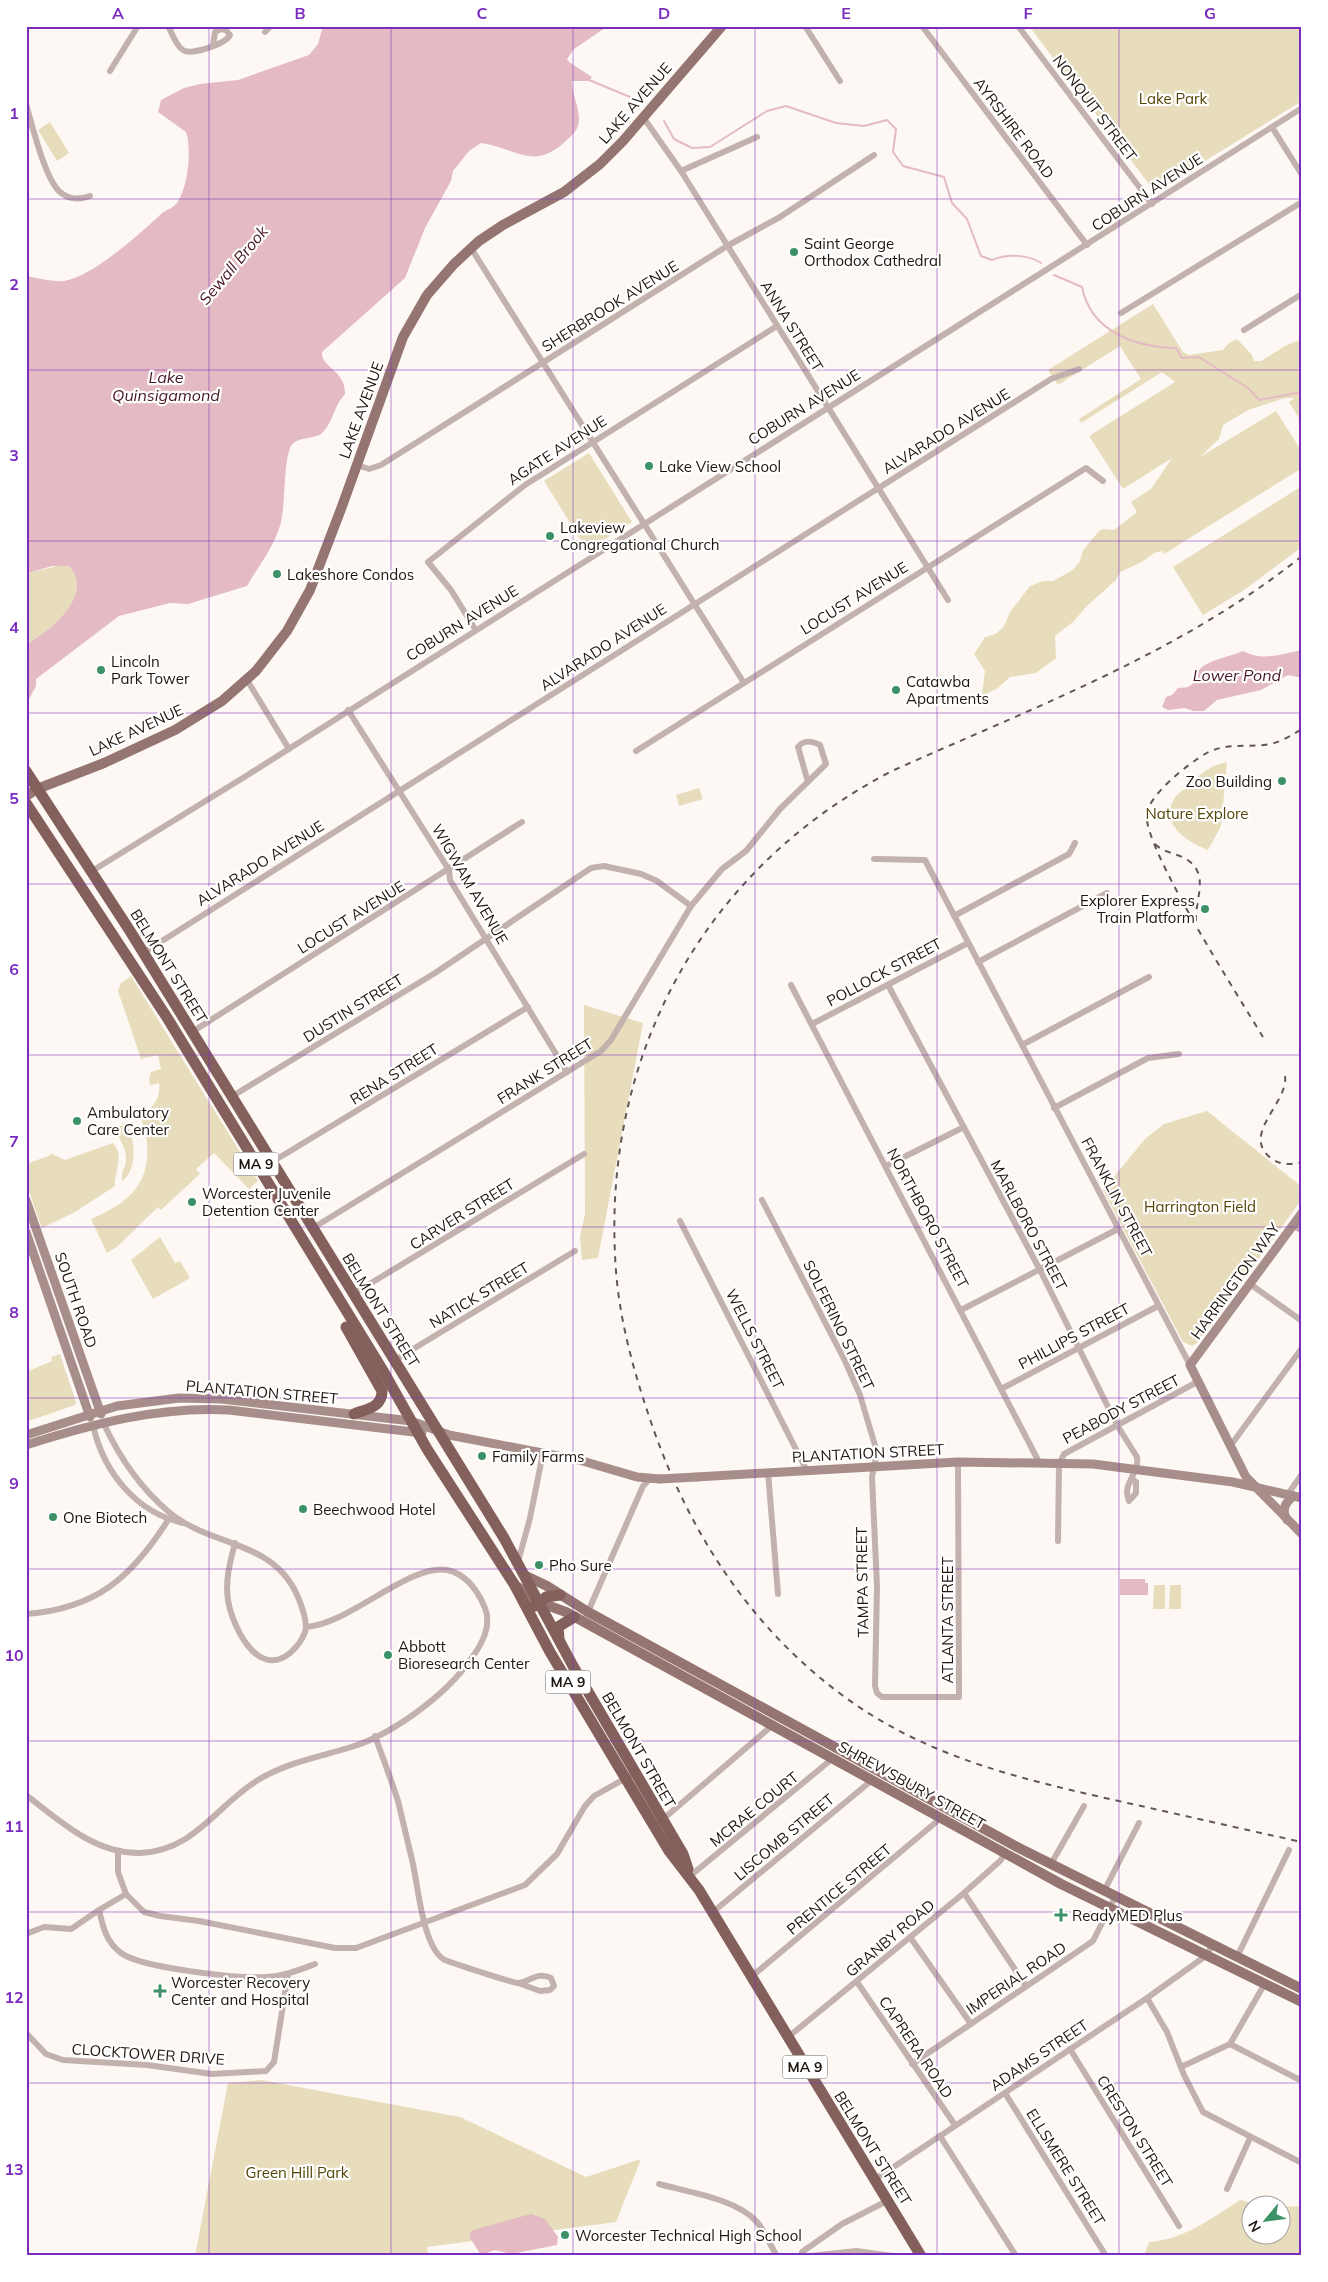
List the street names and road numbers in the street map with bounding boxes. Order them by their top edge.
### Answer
street label: NONQUIT STREET [1049,51,1141,165]
street label: LAKE AVENUE [594,58,676,148]
street label: AYRSHIRE ROAD [970,74,1058,182]
street label: COBURN AVENUE [1088,149,1206,235]
street label: SHERBROOK AVENUE [538,256,682,356]
street label: ANNA STREET [757,277,827,375]
street label: LAKE AVENUE [335,359,387,461]
street label: COBURN AVENUE [744,365,864,449]
street label: ALVARADO AVENUE [879,384,1013,478]
street label: AGATE AVENUE [504,411,610,489]
street label: LOCUST AVENUE [797,557,911,639]
street label: COBURN AVENUE [402,581,522,665]
street label: ALVARADO AVENUE [536,599,670,695]
street label: LAKE AVENUE [86,700,186,760]
street label: ALVARADO AVENUE [193,816,327,910]
street label: WIGWAM AVENUE [428,821,512,948]
street label: LOCUST AVENUE [294,876,408,958]
street label: BELMONT STREET [126,905,212,1027]
street label: POLLOCK STREET [823,934,945,1010]
street label: DUSTIN STREET [299,970,407,1046]
street label: FRANK STREET [494,1034,596,1108]
street label: RENA STREET [346,1039,442,1109]
street label: FRANKLIN STREET [1077,1134,1157,1260]
street label: NORTHBORO STREET [883,1145,973,1291]
road number: MA 9 [234,1152,278,1176]
street label: MARLBORO STREET [987,1156,1071,1294]
street label: CARVER STREET [406,1174,518,1254]
street label: HARRINGTON WAY [1186,1218,1284,1343]
street label: SOUTH ROAD [51,1249,101,1351]
street label: BELMONT STREET [338,1249,424,1371]
street label: SOLFERINO STREET [799,1257,879,1393]
street label: NATICK STREET [426,1258,532,1332]
street label: WELLS STREET [722,1286,788,1392]
street label: PHILLIPS STREET [1015,1299,1133,1373]
street label: PEABODY STREET [1059,1370,1183,1448]
street label: PLANTATION STREET [185,1376,339,1408]
street label: PLANTATION STREET [791,1440,945,1466]
street label: TAMPA STREET [852,1527,872,1637]
street label: ATLANTA STREET [938,1557,957,1683]
road number: MA 9 [546,1670,590,1694]
street label: BELMONT STREET [598,1689,680,1811]
street label: SHREWSBURY STREET [835,1737,989,1833]
street label: MCRAE COURT [706,1767,802,1851]
street label: LISCOMB STREET [730,1790,838,1884]
street label: PRENTICE STREET [783,1840,895,1938]
street label: GRANBY ROAD [842,1895,938,1981]
street label: IMPERIAL ROAD [962,1938,1070,2018]
street label: CAPRERA ROAD [875,1992,957,2102]
street label: ADAMS STREET [986,2015,1092,2095]
street label: CLOCKTOWER DRIVE [71,2039,225,2069]
road number: MA 9 [782,2056,828,2078]
street label: CRESTON STREET [1093,2071,1177,2191]
street label: BELMONT STREET [830,2087,916,2209]
street label: ELLSMERE STREET [1022,2105,1110,2229]

